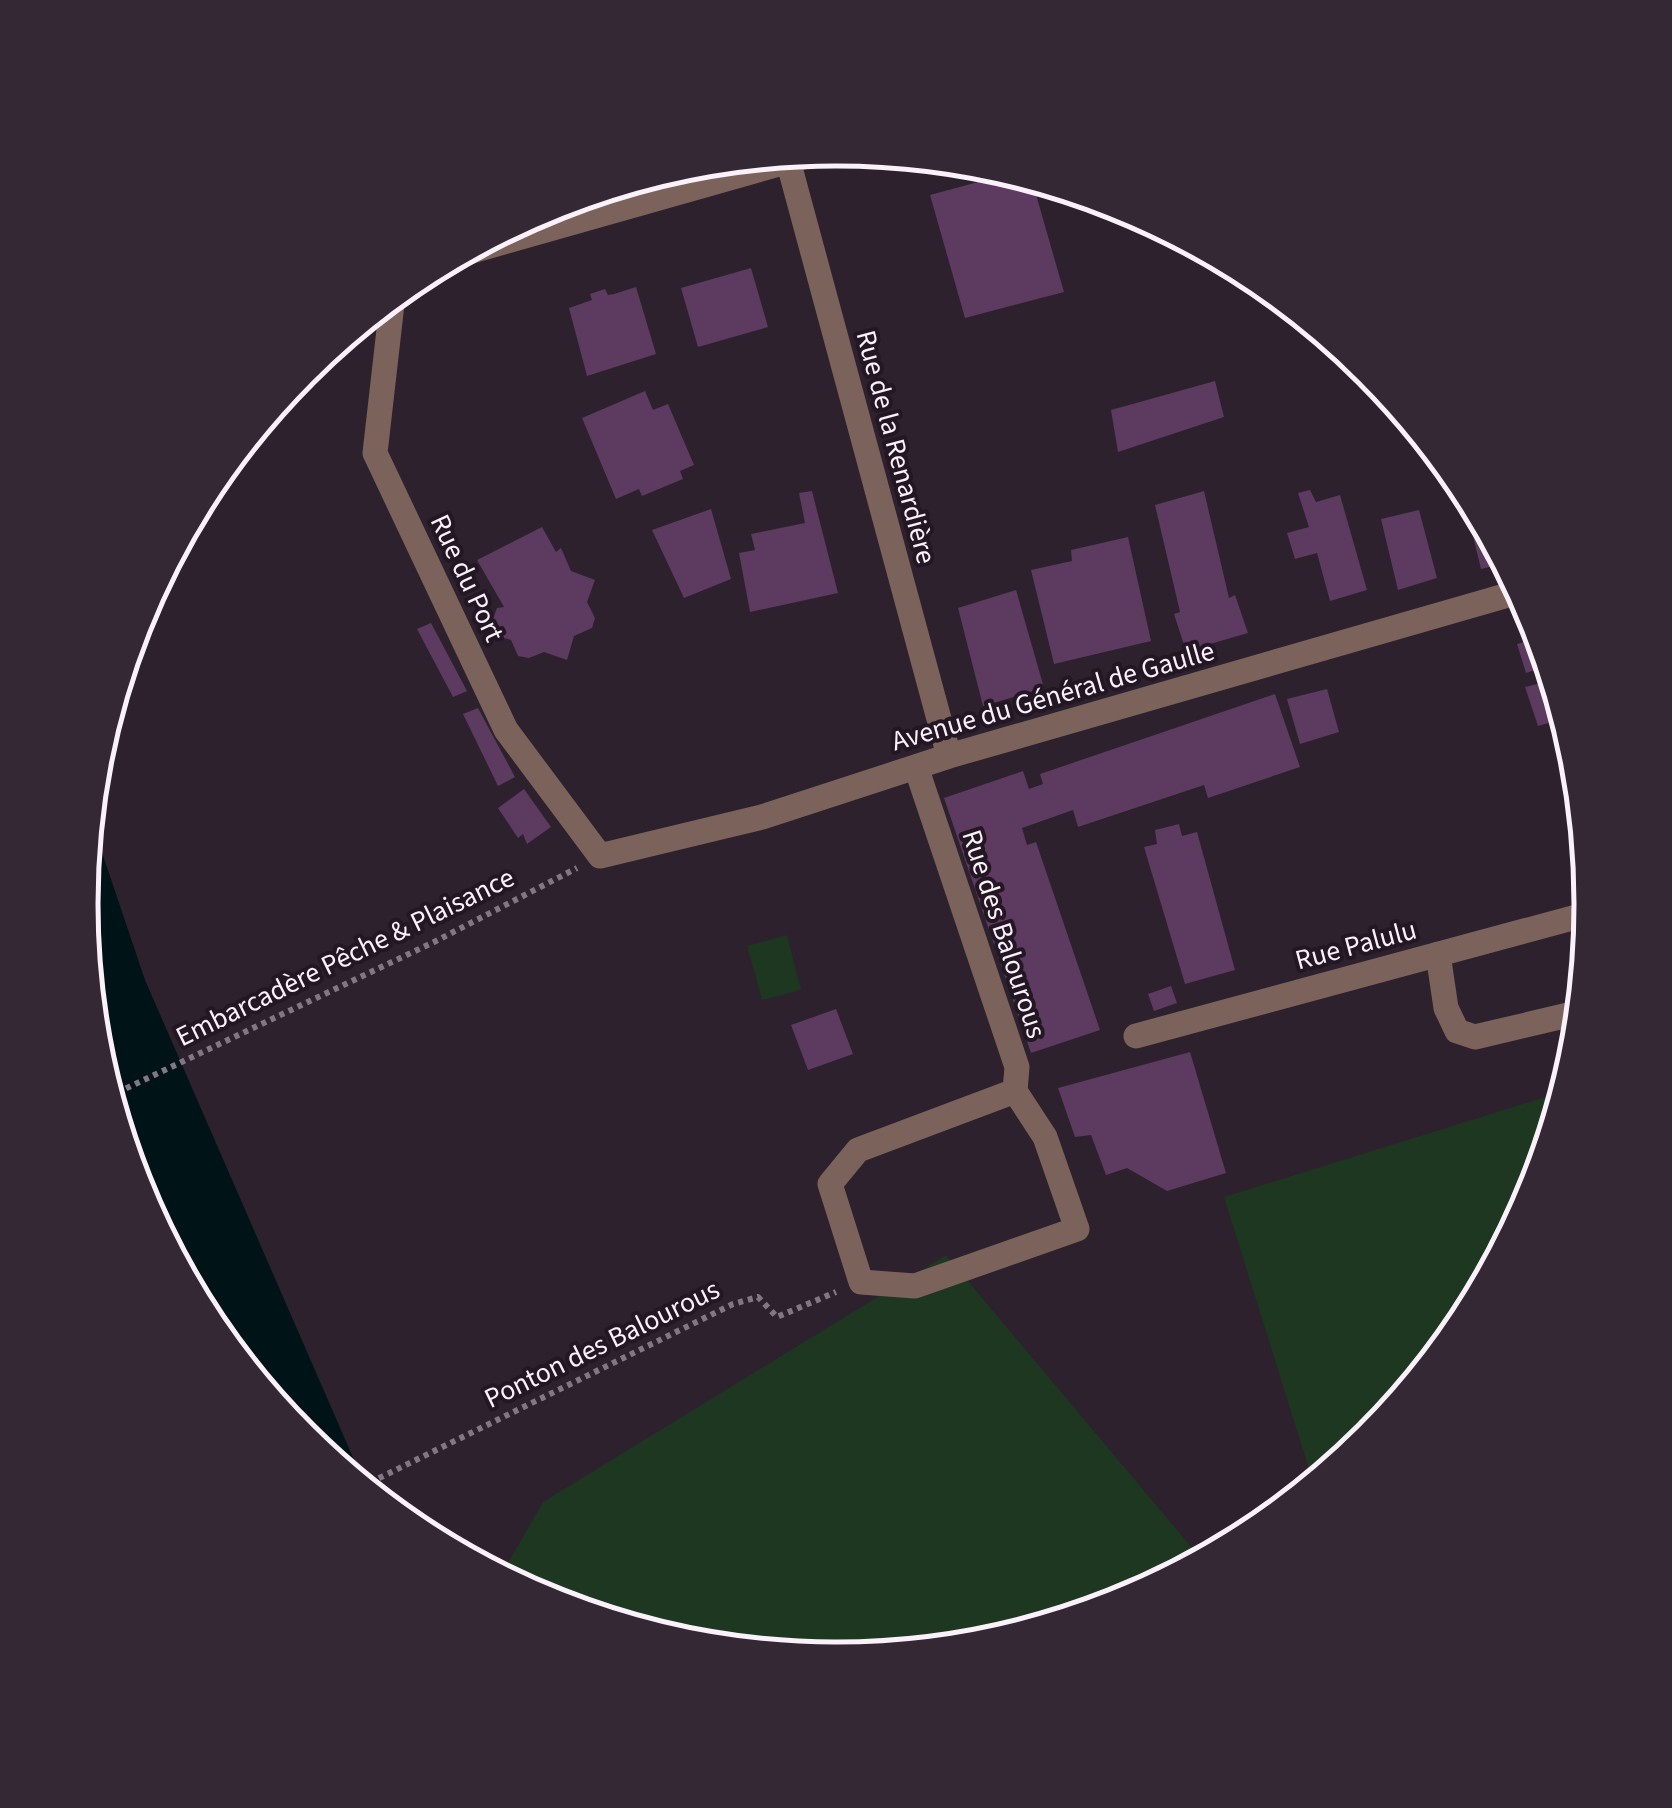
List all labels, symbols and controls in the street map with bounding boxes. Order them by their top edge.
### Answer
street label: Rue de la Renardière [846,326,946,568]
street label: Rue du Port [420,508,514,649]
street label: Avenue du Général de Gaulle [887,631,1219,761]
street label: Rue des Balourous [951,825,1057,1043]
street label: Embarcadère Pêche & Plaisance [169,857,521,1057]
street label: Rue Palulu [1291,910,1421,980]
street label: Ponton des Balourous [478,1270,726,1418]

